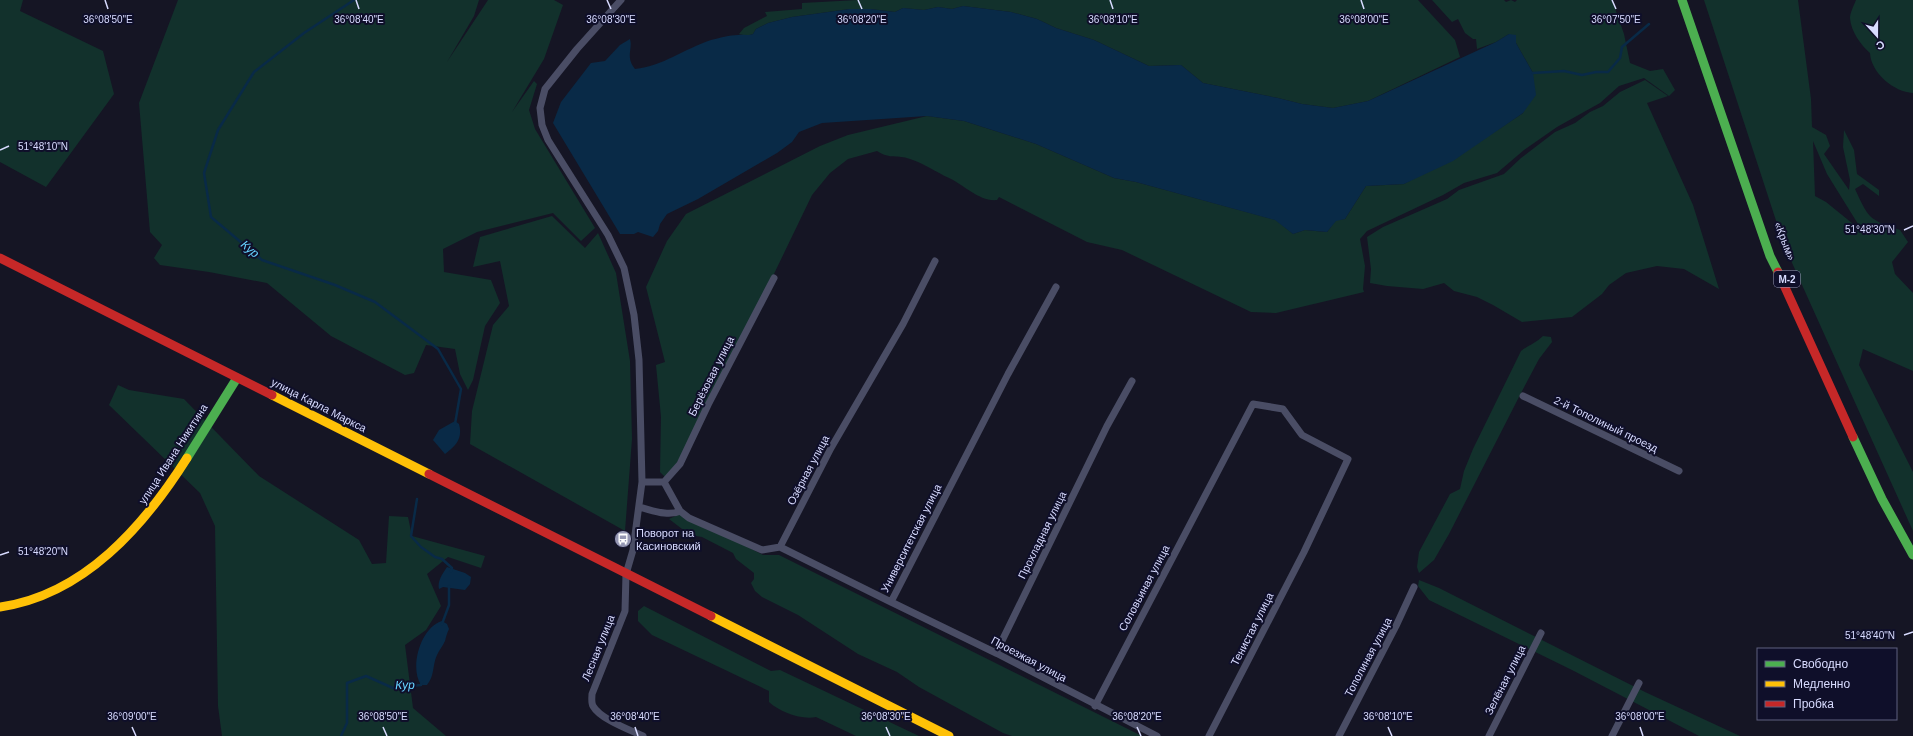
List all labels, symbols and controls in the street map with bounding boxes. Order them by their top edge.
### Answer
text: 36°08'50"E [83,14,133,25]
text: 36°08'40"E [334,14,384,25]
text: 36°08'30"E [586,14,636,25]
text: 36°08'20"E [837,14,887,25]
text: 36°08'10"E [1088,14,1138,25]
text: 36°08'00"E [1339,14,1389,25]
text: 36°07'50"E [1591,14,1641,25]
north arrow [1857,16,1897,56]
text: С [1875,38,1886,52]
text: 51°48'10"N [18,141,68,152]
street label: «Крым» [1772,220,1798,262]
text: 51°48'30"N [1845,224,1895,235]
water label: Кур [238,237,262,261]
road number: М-2 [1774,271,1800,287]
street label: Берёзовая улица [686,333,737,418]
street label: улица Карла Маркса [269,376,369,435]
street label: 2-й Тополиный проезд [1552,394,1660,455]
street label: улица Ивана Никитина [136,401,210,506]
street label: Озёрная улица [785,432,832,507]
street label: Университетская улица [878,481,944,594]
street label: Прохладная улица [1016,488,1069,581]
place label: Поворот на Касиновский [636,527,701,552]
bus stop icon: Поворот на Касиновский [613,529,633,549]
street label: Соловьиная улица [1116,542,1172,633]
text: 51°48'20"N [18,546,68,557]
street label: Тенистая улица [1228,590,1276,667]
street label: Лесная улица [579,612,617,683]
street label: Тополиная улица [1342,615,1394,699]
text: 51°48'40"N [1845,630,1895,641]
street label: Проезжая улица [989,634,1070,684]
street label: Зелёная улица [1482,642,1528,717]
legend [1757,648,1897,720]
text: Свободно [1793,657,1848,671]
text: Медленно [1793,677,1850,691]
water label: Кур [395,678,415,692]
text: Пробка [1793,697,1834,711]
text: 36°09'00"E [107,711,157,722]
text: 36°08'50"E [358,711,408,722]
text: 36°08'40"E [610,711,660,722]
text: 36°08'30"E [861,711,911,722]
text: 36°08'20"E [1112,711,1162,722]
text: 36°08'10"E [1363,711,1413,722]
text: 36°08'00"E [1615,711,1665,722]

